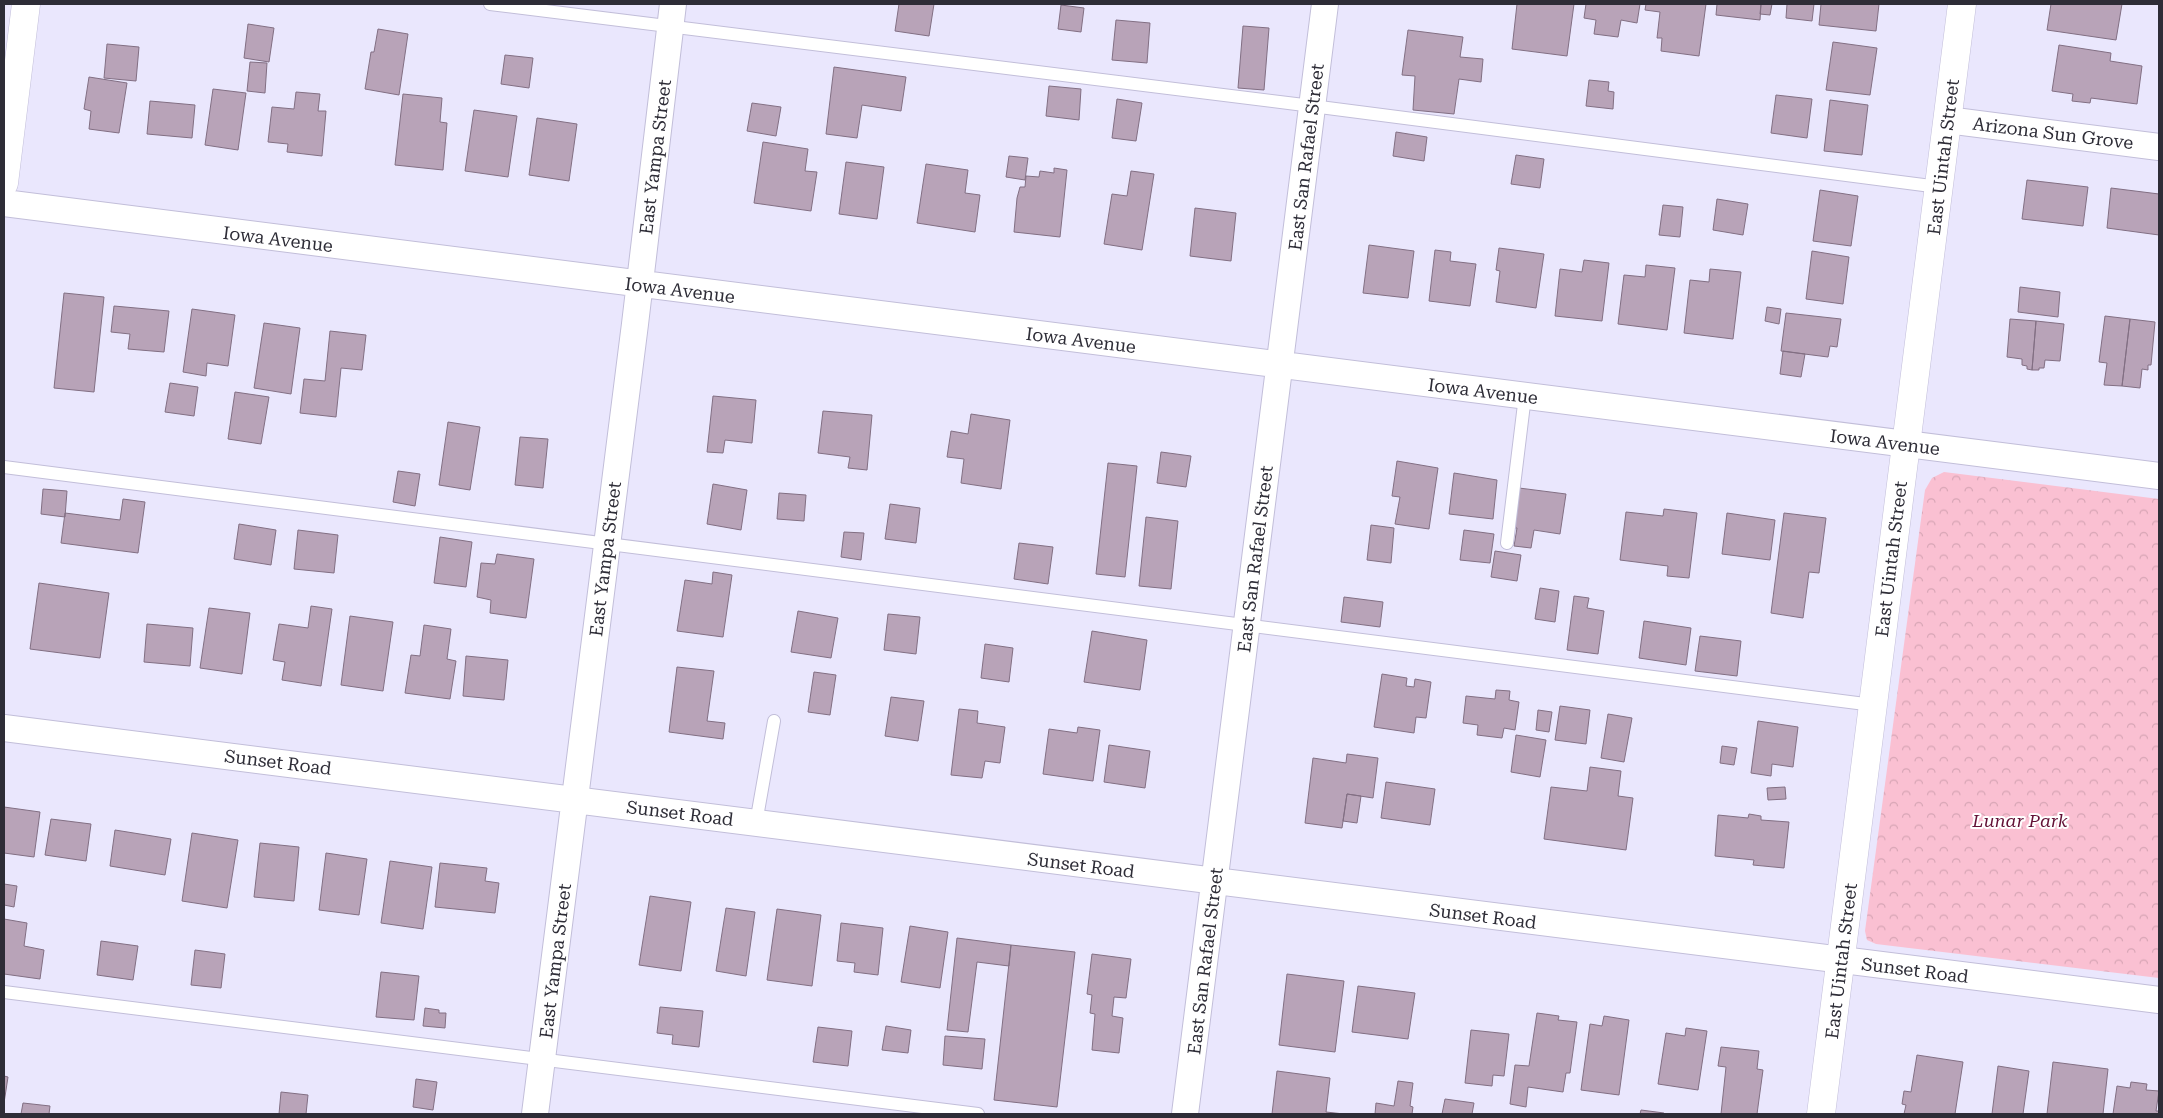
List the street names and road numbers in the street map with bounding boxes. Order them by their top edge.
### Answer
street label: East San Rafael Street [1284,62,1328,252]
street label: East Uintah Street [1923,77,1963,236]
street label: East Yampa Street [635,78,675,236]
street label: Arizona Sun Grove [1971,113,2135,153]
street label: Iowa Avenue [222,222,334,256]
street label: Iowa Avenue [624,273,736,307]
street label: Iowa Avenue [1025,323,1137,357]
street label: Iowa Avenue [1427,374,1539,408]
street label: Iowa Avenue [1829,425,1941,459]
street label: East San Rafael Street [1233,464,1277,654]
street label: East Uintah Street [1871,479,1911,638]
street label: East Yampa Street [585,480,625,638]
street label: Sunset Road [223,745,333,779]
street label: Sunset Road [625,796,735,830]
street label: Sunset Road [1026,848,1136,882]
street label: East San Rafael Street [1183,866,1227,1056]
street label: East Uintah Street [1821,881,1861,1040]
street label: East Yampa Street [535,882,575,1040]
street label: Sunset Road [1428,899,1538,933]
street label: Sunset Road [1860,953,1970,987]

